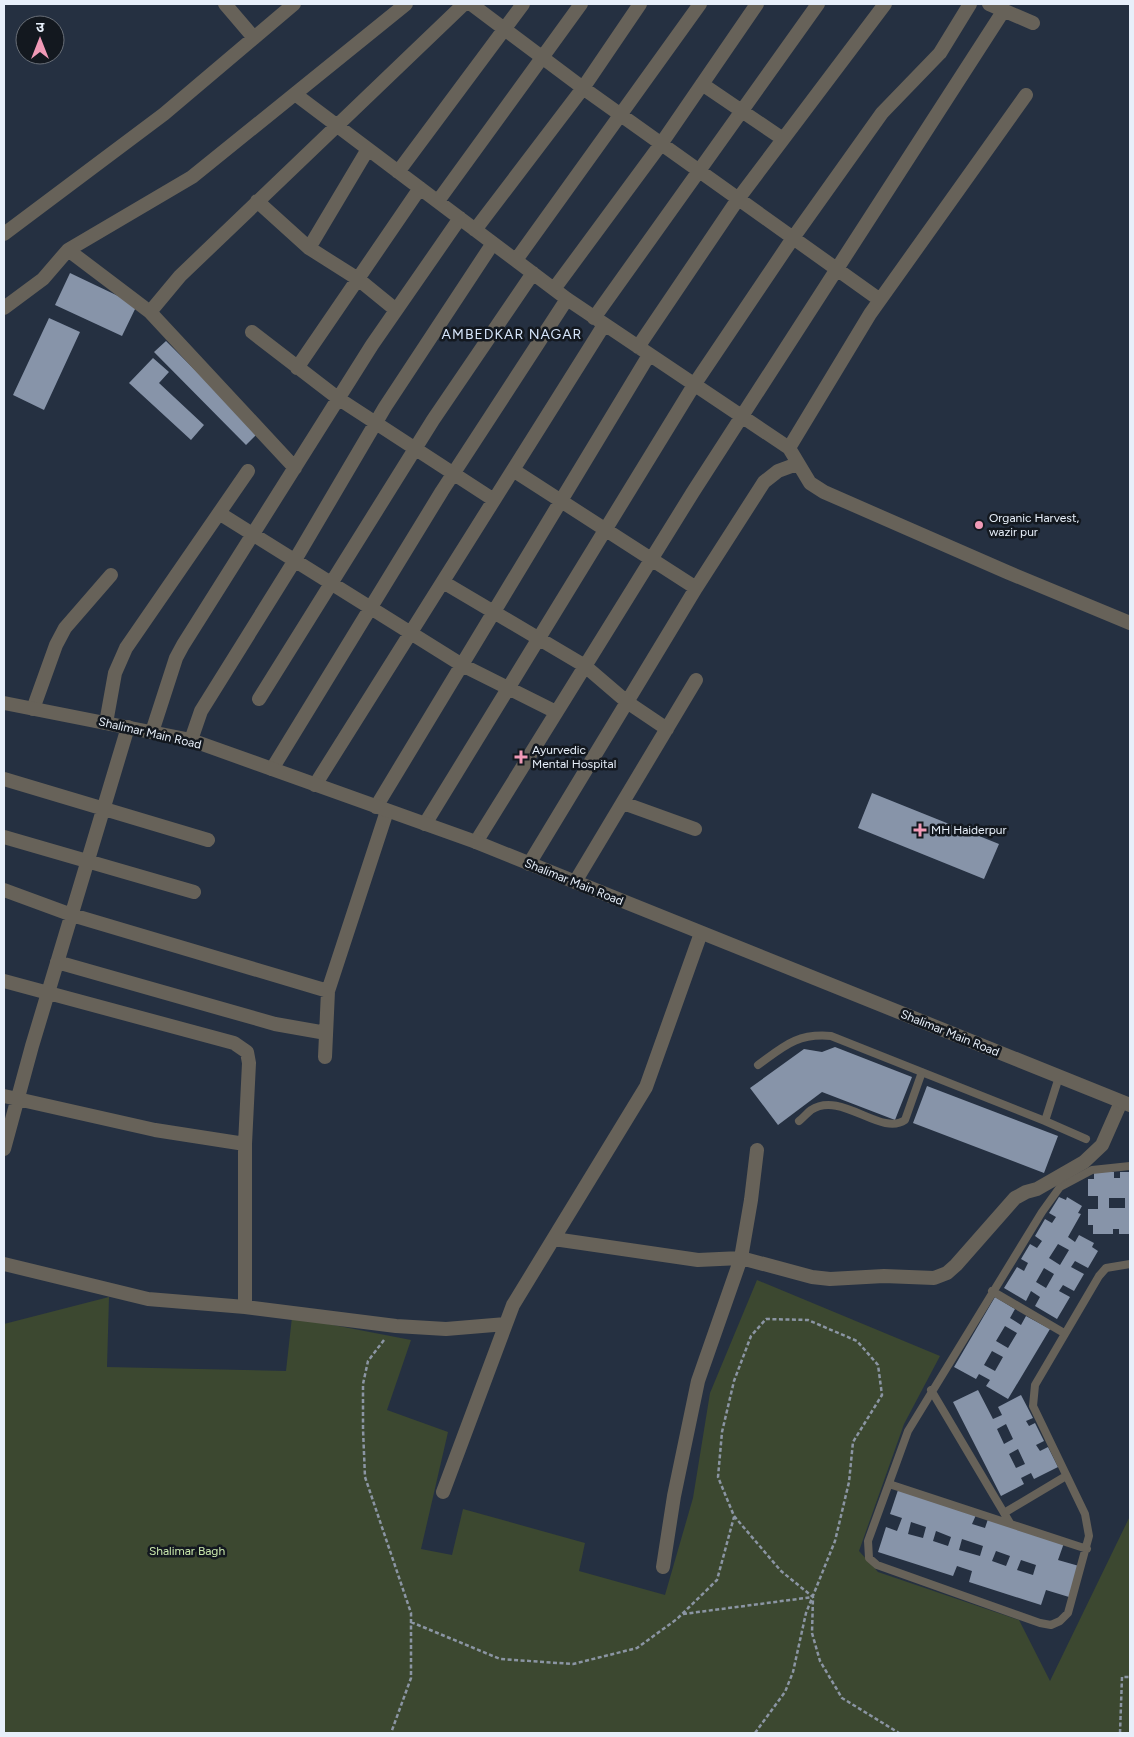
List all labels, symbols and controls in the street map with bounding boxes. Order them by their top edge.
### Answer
north arrow [15,15,65,65]
text: उ [36,19,45,36]
district label: AMBEDKAR NAGAR [442,326,582,343]
place label: Organic Harvest, wazir pur [989,511,1079,539]
marker: Organic Harvest, wazir pur [973,519,985,531]
street label: Shalimar Main Road [97,714,203,752]
place label: Ayurvedic Mental Hospital [532,743,616,771]
marker: Ayurvedic Mental Hospital [514,750,528,764]
marker: MH Haiderpur [913,823,927,837]
place label: MH Haiderpur [931,823,1007,837]
street label: Shalimar Main Road [523,856,625,908]
street label: Shalimar Main Road [899,1007,1001,1059]
park label: Shalimar Bagh [149,1544,225,1558]

